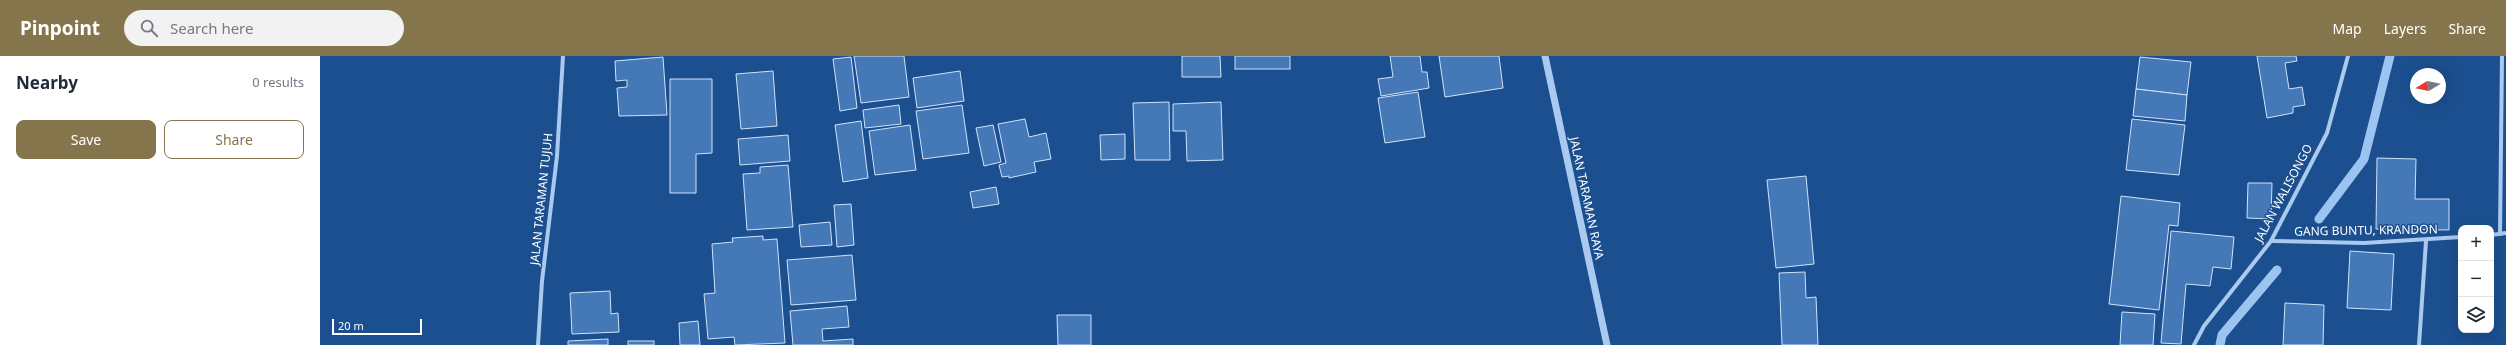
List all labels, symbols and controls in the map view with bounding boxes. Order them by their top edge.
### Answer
search box [124,10,404,46]
text: Pinpoint [20,15,100,41]
icon: search [138,17,160,39]
text: Search here [170,18,253,38]
text: Map [2333,19,2362,38]
text: Layers [2384,19,2426,38]
text: Share [2448,19,2486,38]
north arrow [2410,68,2446,104]
text: Nearby [16,71,78,94]
text: 0 results [252,73,304,91]
button: Save [16,120,156,159]
button: Share [164,120,304,159]
street label: JALAN TARAMAN TUJUH [525,132,556,267]
street label: JALAN TARAMAN RAYA [1566,134,1608,261]
street label: JALAN WALISONGO [2249,141,2316,246]
street label: GANG BUNTU, KRANDON [2294,220,2438,240]
map controls [2458,225,2494,333]
button: + [2458,225,2494,261]
button: − [2458,261,2494,297]
button: layers [2458,297,2494,333]
scale bar [332,317,422,336]
text: 20 m [338,318,364,333]

